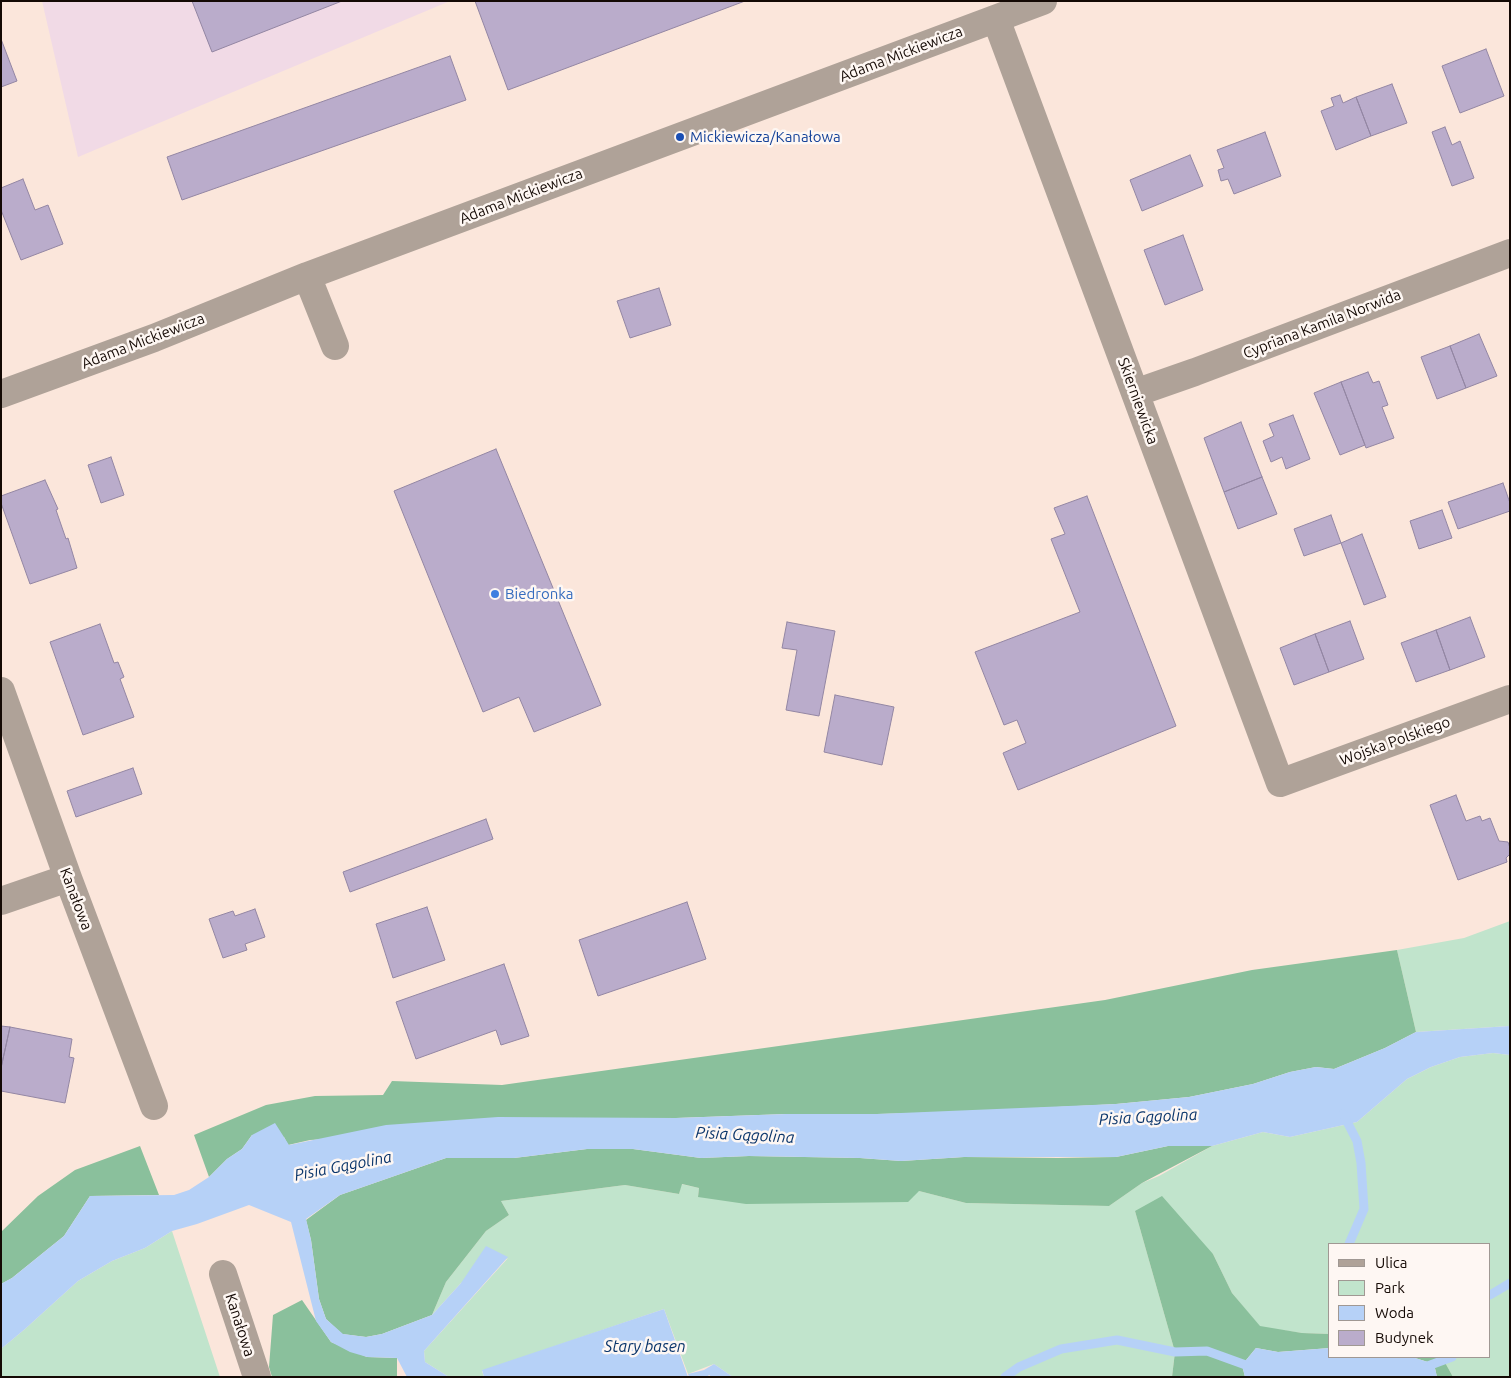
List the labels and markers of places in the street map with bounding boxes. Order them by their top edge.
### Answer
place label: Mickiewicza/Kanałowa [690,128,841,146]
marker: Mickiewicza/Kanałowa [674,131,686,143]
place label: Biedronka [505,585,574,603]
marker: Biedronka [489,588,501,600]

